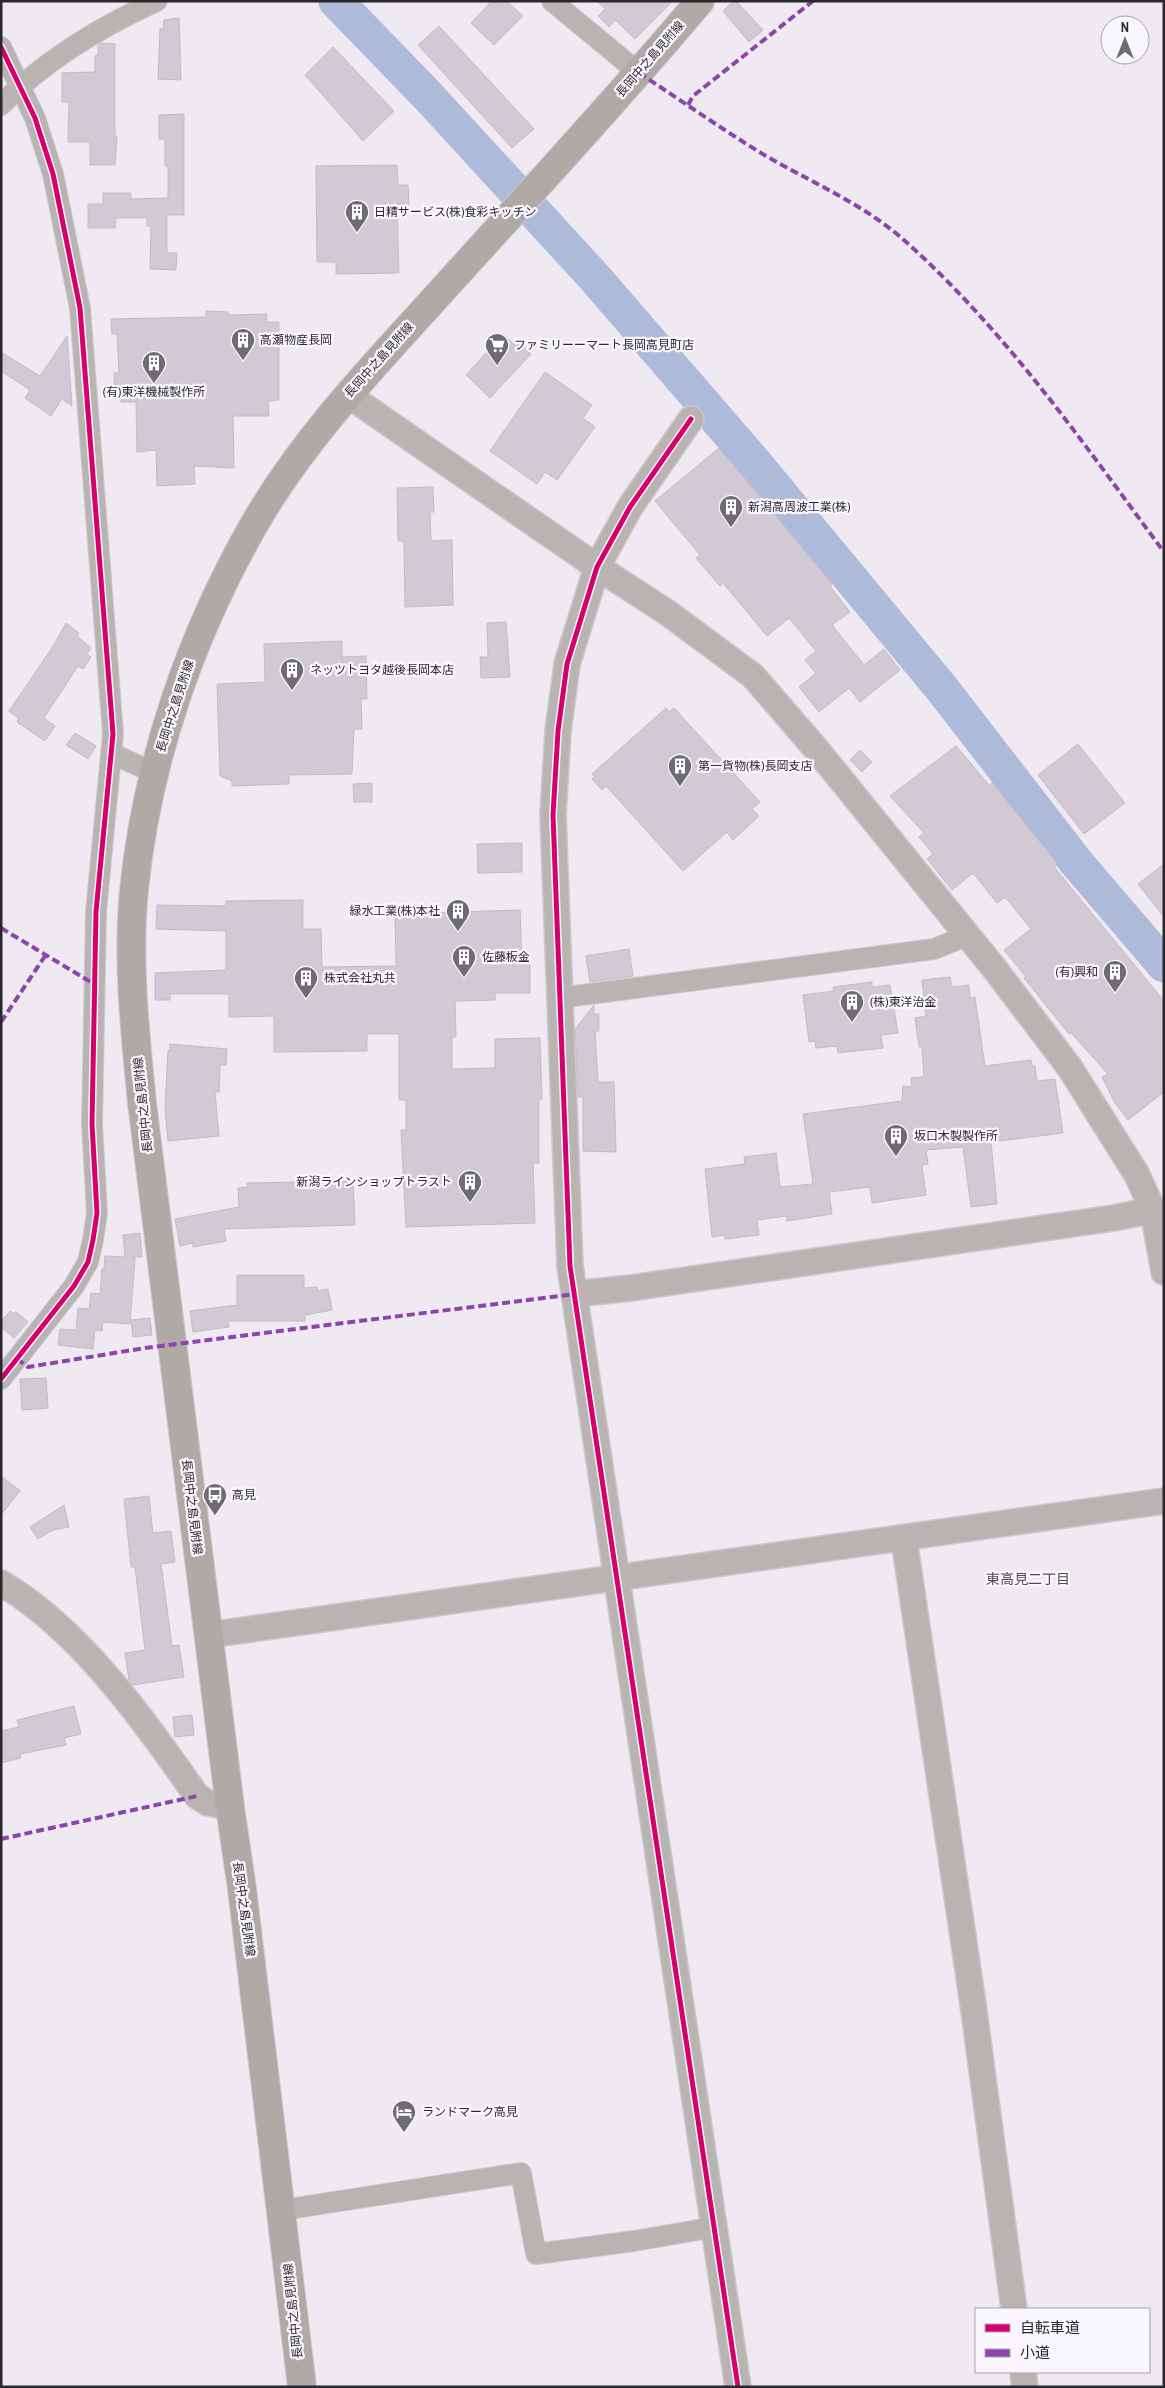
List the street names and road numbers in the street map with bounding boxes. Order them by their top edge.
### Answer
street label: 長岡中之島見附線 [612,18,688,100]
street label: 長岡中之島見附線 [341,319,417,401]
street label: 長岡中之島見附線 [153,658,197,754]
street label: 長岡中之島見附線 [130,1056,156,1154]
street label: 長岡中之島見附線 [178,1458,206,1556]
street label: 長岡中之島見附線 [229,1860,259,1958]
street label: 長岡中之島見附線 [280,2262,306,2360]

